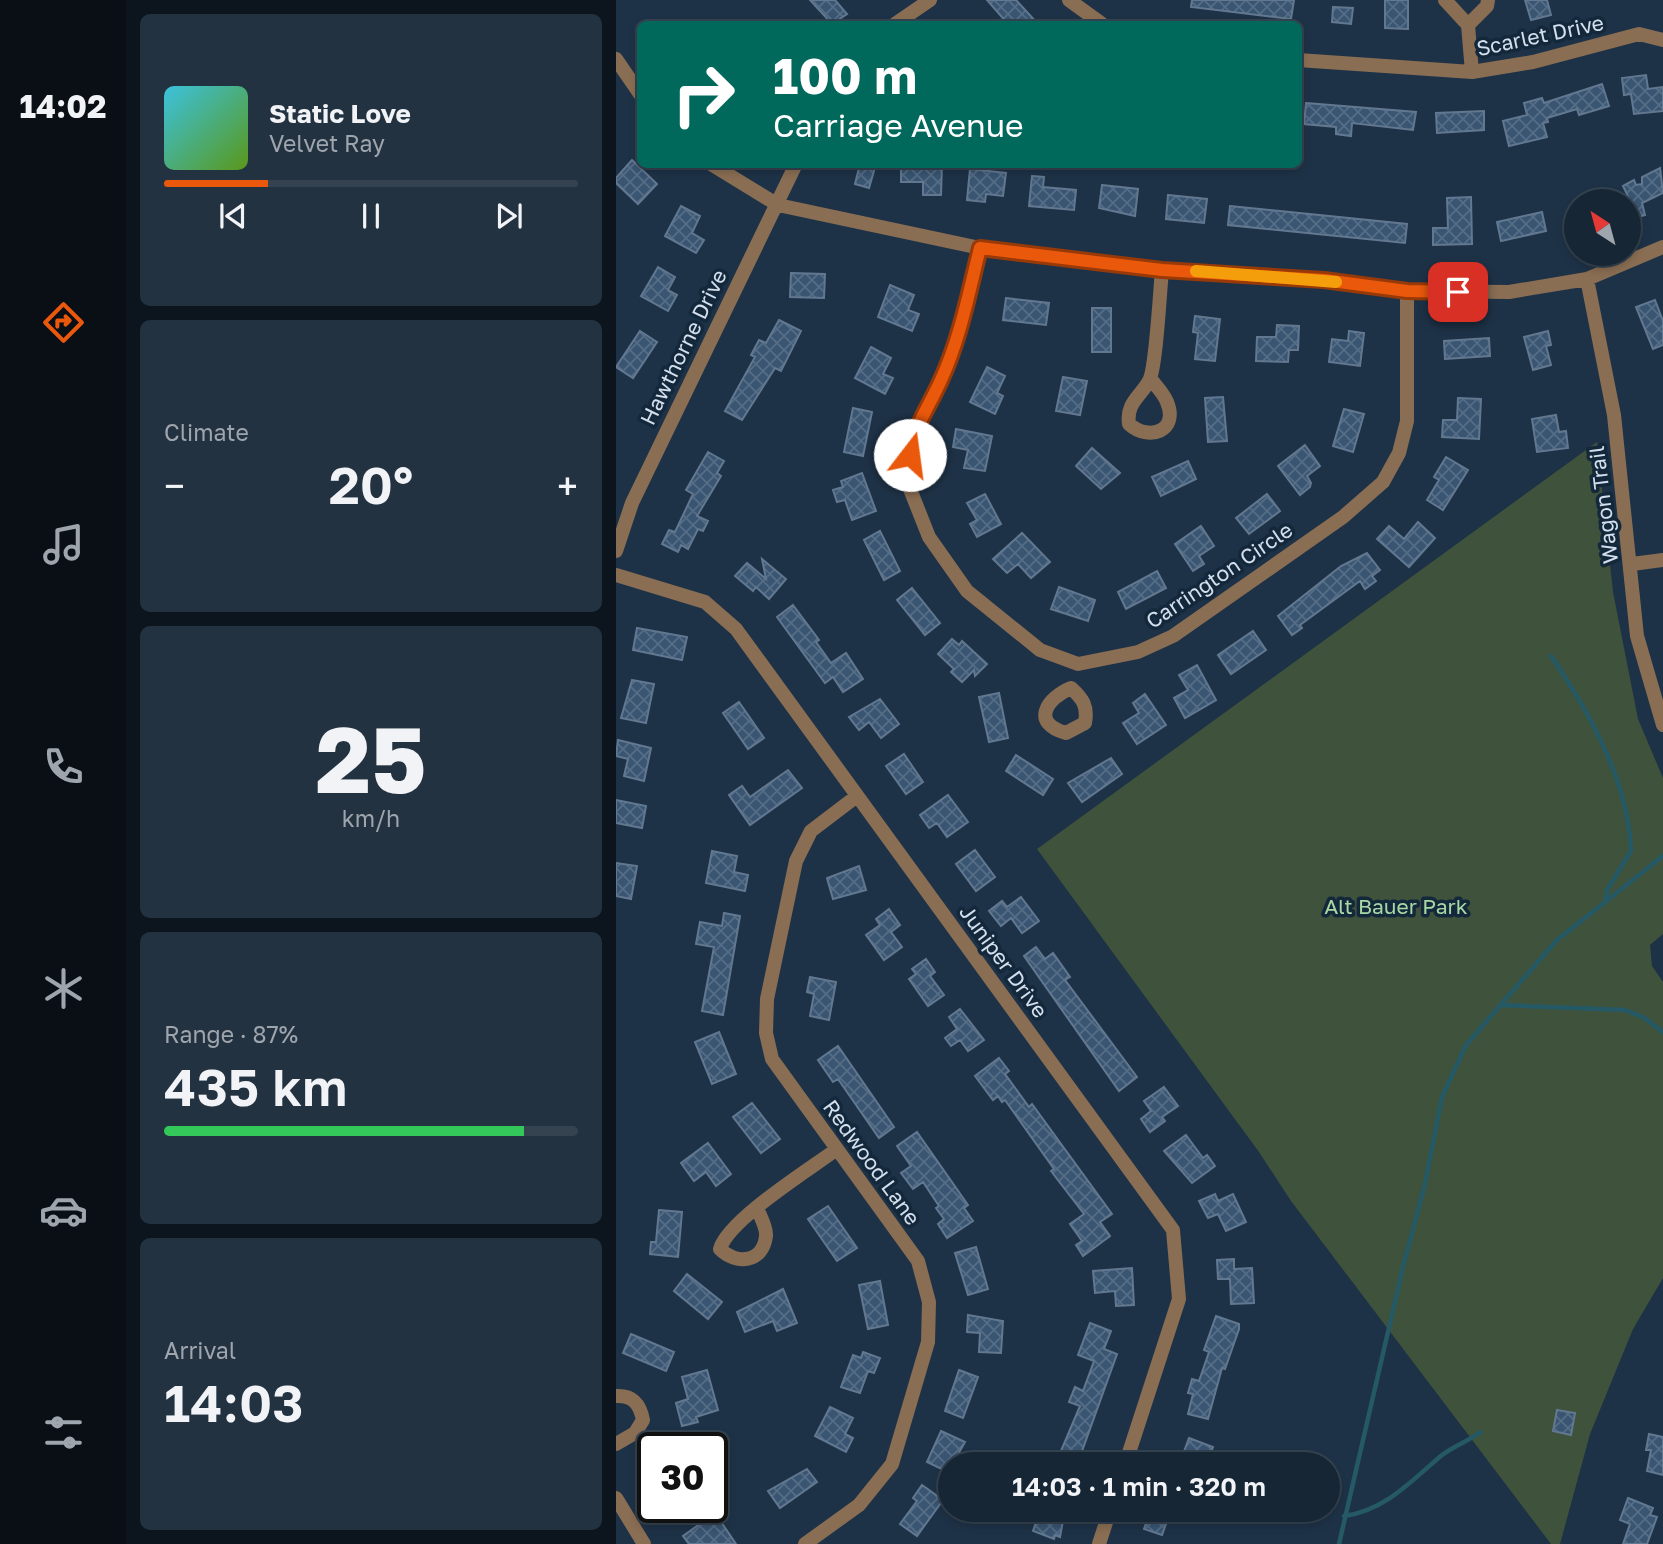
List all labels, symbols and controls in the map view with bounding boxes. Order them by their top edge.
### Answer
street label: Scarlet Drive [1474,9,1606,61]
text: 100 m [773,46,917,105]
icon: right [658,49,749,140]
text: 14:02 [19,87,107,125]
text: Static Love [269,98,411,129]
text: Carriage Avenue [773,106,1024,144]
text: Velvet Ray [269,129,385,157]
north arrow [1564,189,1642,266]
map controls [1564,189,1641,266]
icon: previous [214,197,252,235]
icon: pause [352,197,390,235]
icon: next [490,197,528,235]
pin [1428,262,1488,322]
street label: Hawthorne Drive [634,265,732,429]
icon: arrive [1439,273,1477,311]
icon: directions [39,298,88,347]
text: Climate [164,418,249,446]
position arrow [873,418,947,492]
street label: Wagon Trail [1583,445,1623,565]
text: 20° [329,453,413,515]
text: − [164,463,185,508]
text: + [557,463,578,508]
street label: Carrington Circle [1141,516,1297,634]
icon: music [39,520,88,569]
text: 25 [315,704,427,813]
icon: phone [39,742,88,791]
text: km/h [342,804,400,832]
park label: Alt Bauer Park [1324,893,1468,919]
street label: Juniper Drive [954,899,1054,1023]
icon: climate [39,964,88,1013]
text: Range · 87% [164,1020,298,1048]
text: 435 km [164,1055,348,1117]
street label: Redwood Lane [818,1094,926,1230]
icon: car [39,1186,88,1235]
text: Arrival [164,1336,236,1364]
text: 14:03 [164,1371,304,1433]
icon: filters [39,1408,88,1457]
speed limit sign: 30 [637,1432,728,1523]
text: 14:03 · 1 min · 320 m [1012,1471,1266,1502]

